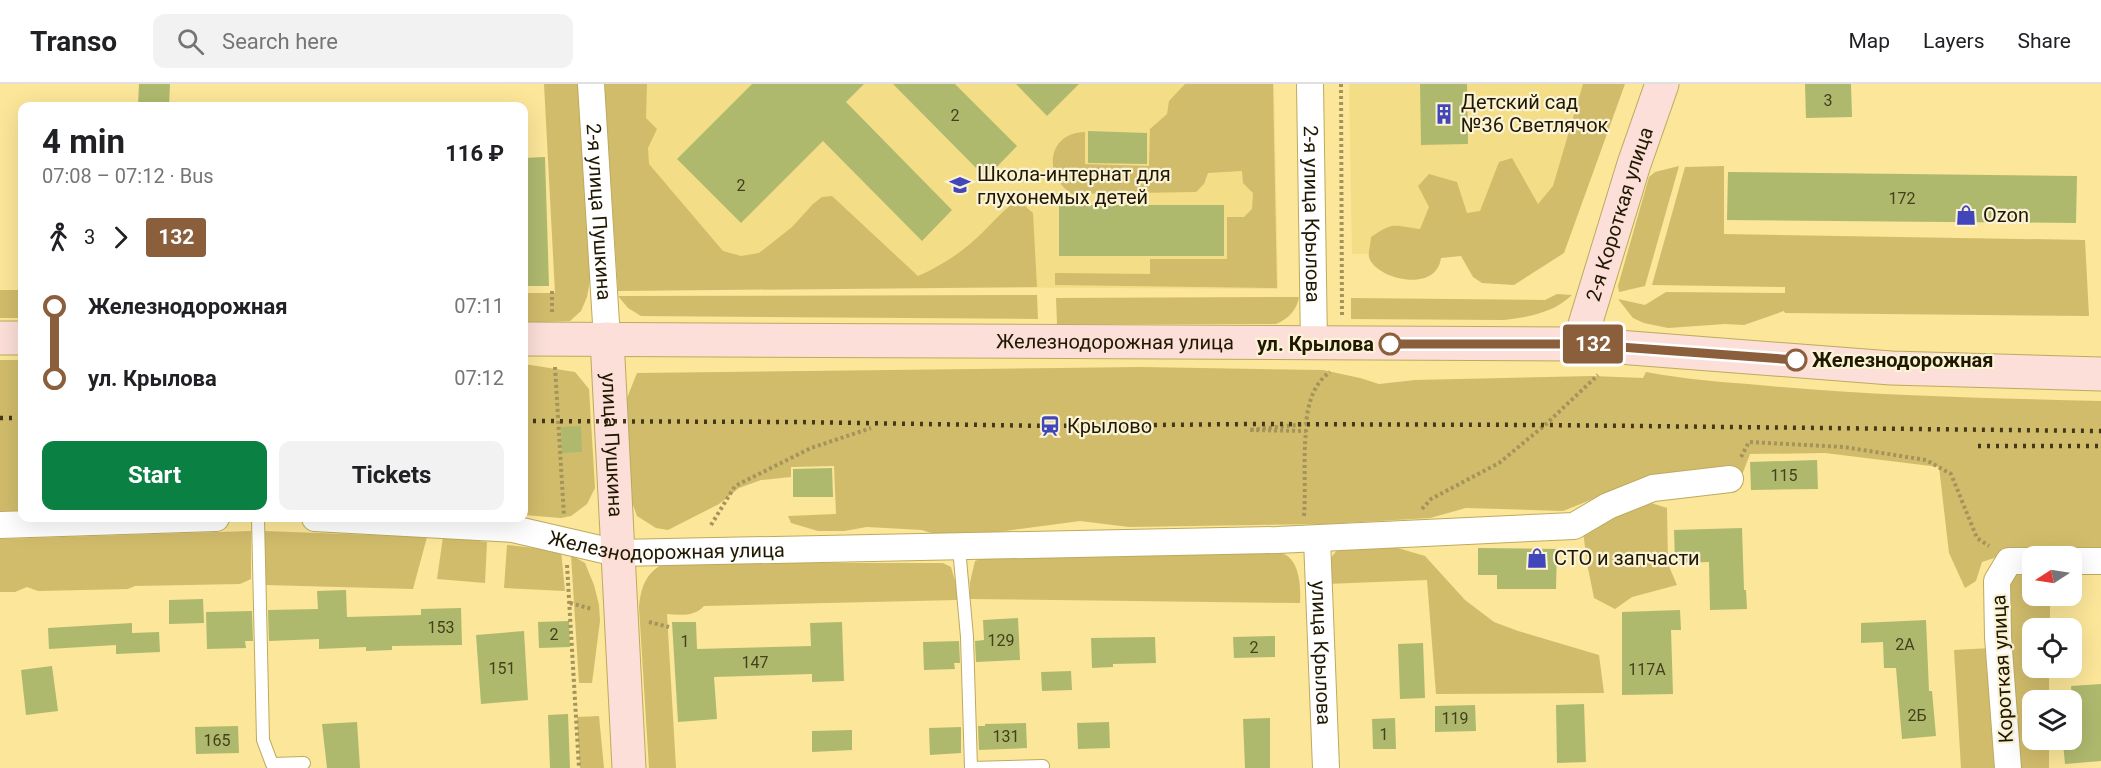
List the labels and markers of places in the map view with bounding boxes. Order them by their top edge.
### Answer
place label: Детский сад №36 Светлячок [1461,90,1609,137]
building icon: Детский сад №36 Светлячок [1432,102,1456,126]
place label: Школа-интернат для глухонемых детей [977,162,1171,209]
school or university icon: Школа-интернат для глухонемых детей [948,173,972,197]
shop icon: Ozon [1954,203,1978,227]
place label: Ozon [1983,203,2029,227]
place label: ул. Крылова [1257,332,1374,356]
marker: ул. Крылова [1379,333,1401,355]
place label: Железнодорожная [1812,348,1993,372]
marker: Железнодорожная [1785,349,1807,371]
station icon: Крылово [1038,414,1062,438]
place label: Крылово [1067,414,1152,438]
shop icon: СТО и запчасти [1525,546,1549,570]
place label: СТО и запчасти [1554,546,1700,570]

